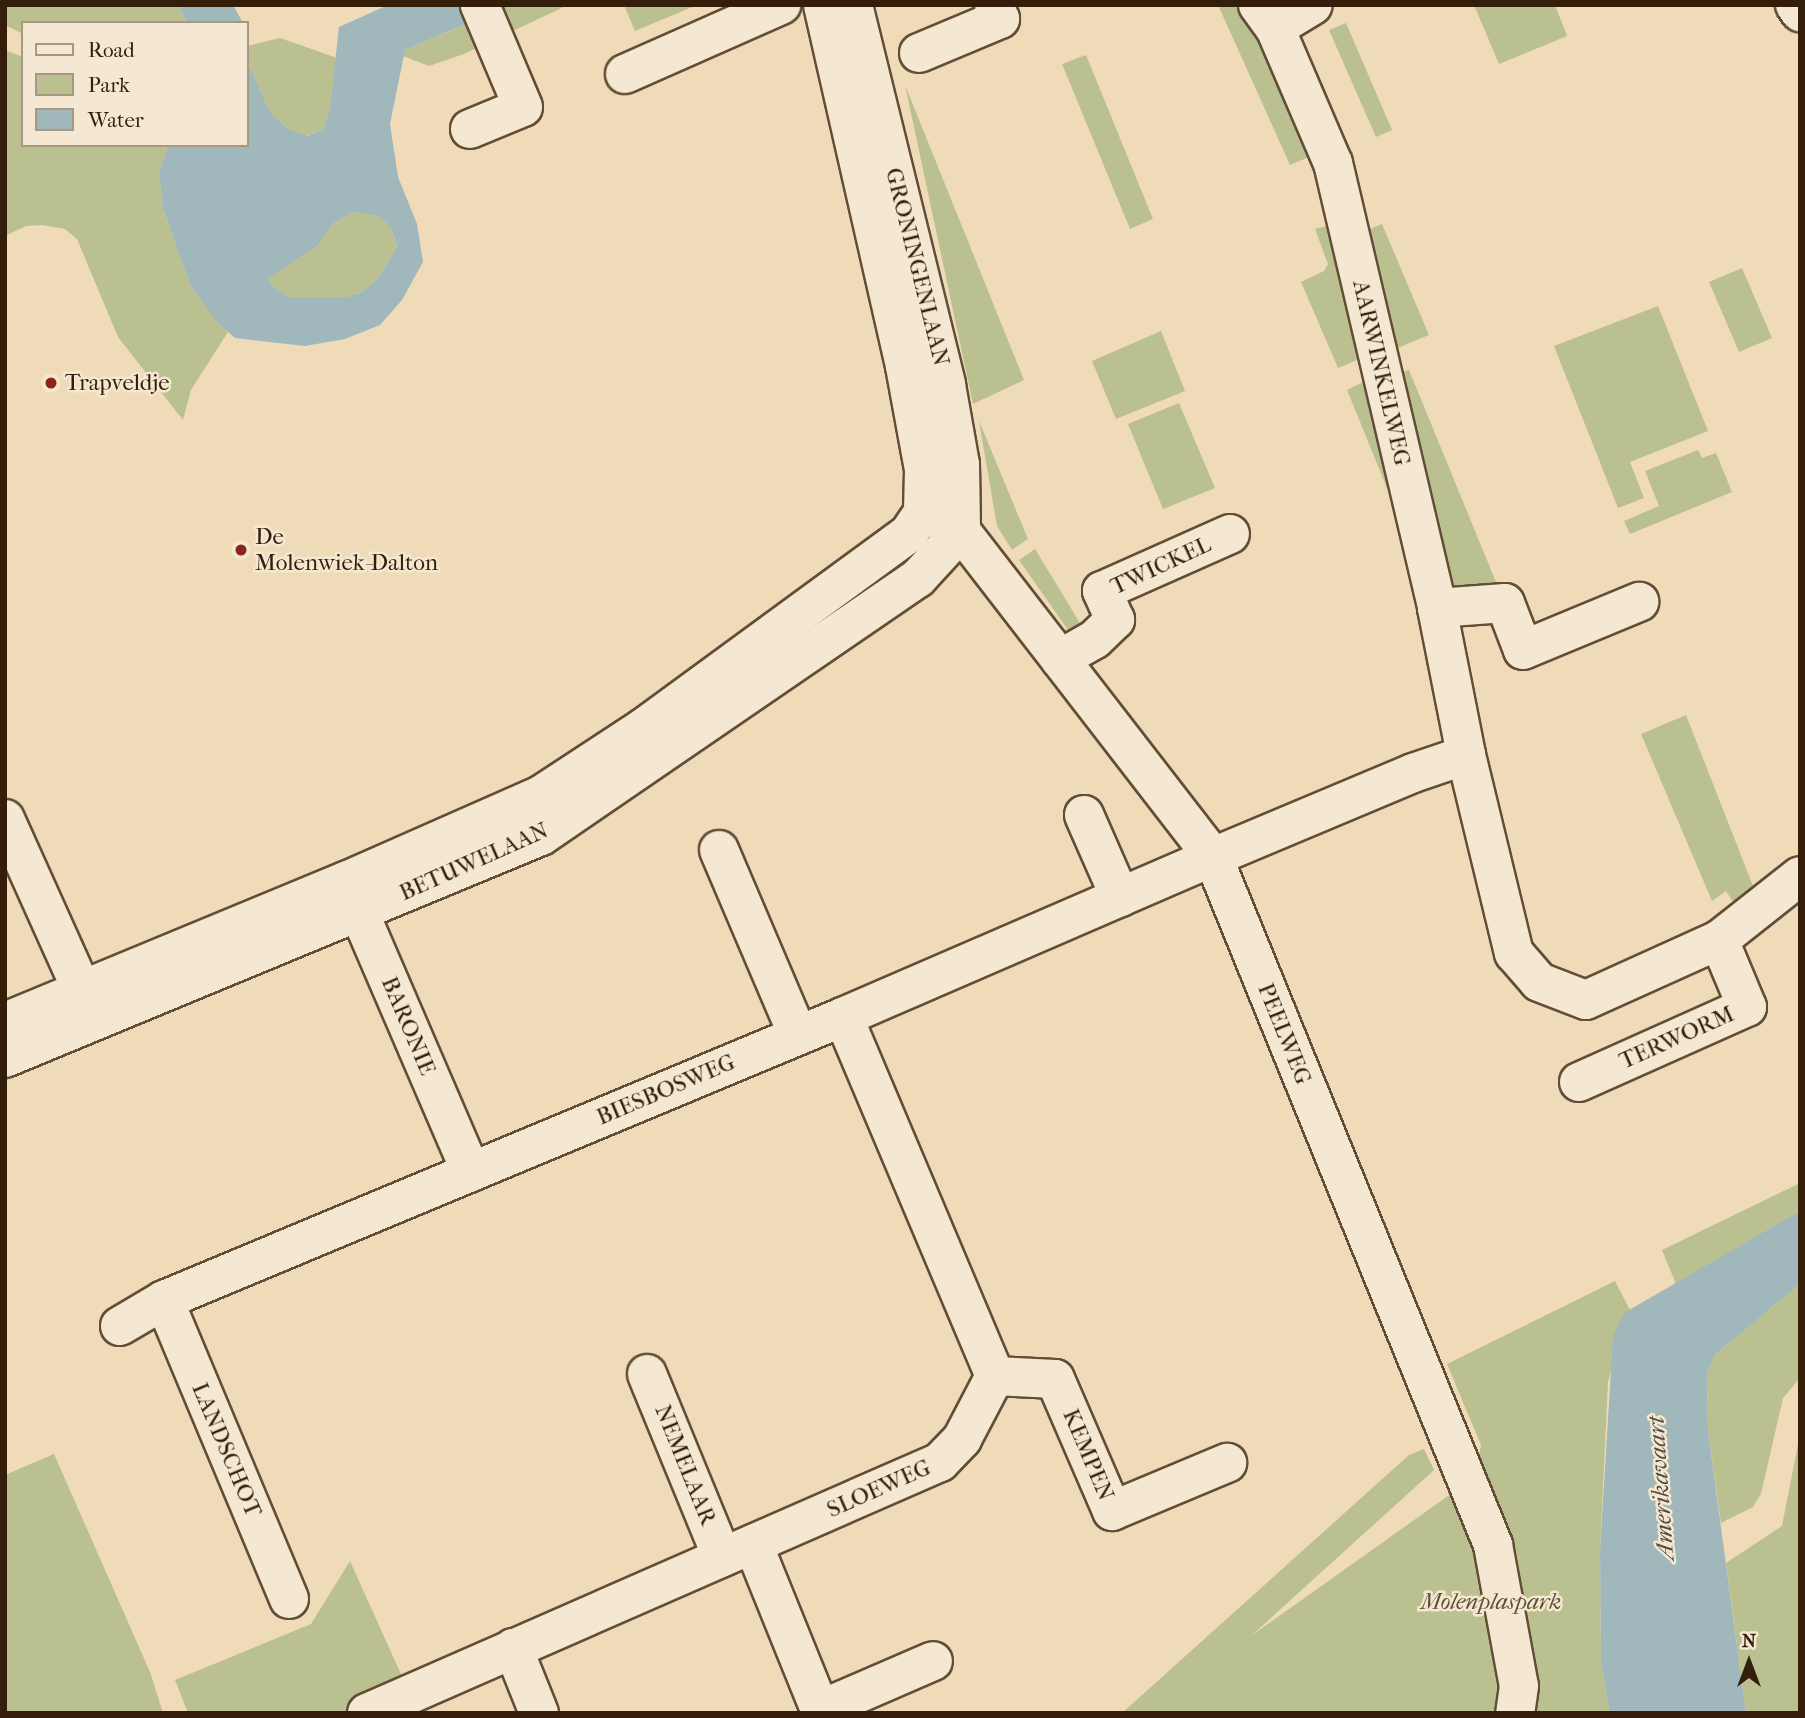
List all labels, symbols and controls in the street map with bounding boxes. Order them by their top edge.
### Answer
legend [21,21,248,147]
text: Road [88,38,135,62]
text: Park [88,73,130,97]
text: Water [88,108,144,132]
street label: GRONINGENLAAN [879,165,955,369]
street label: AARWINKELWEG [1346,277,1416,469]
place label: Trapveldje [65,369,170,397]
marker: Trapveldje [43,375,59,391]
place label: De Molenwiek-Dalton [255,523,438,577]
street label: TWICKEL [1107,531,1215,601]
marker: De Molenwiek-Dalton [233,542,249,558]
street label: BETUWELAAN [395,817,553,907]
street label: BARONIE [375,973,441,1079]
street label: PEELWEG [1251,979,1317,1089]
street label: TERWORM [1615,1000,1739,1076]
street label: BIESBOSWEG [593,1048,739,1132]
street label: LANDSCHOT [185,1379,267,1521]
street label: NEMELAAR [648,1401,722,1529]
street label: KEMPEN [1056,1405,1120,1505]
water label: Amerikavaart [1642,1415,1680,1561]
street label: SLOEWEG [823,1454,935,1524]
park label: Molenplaspark [1421,1588,1561,1616]
north arrow [1714,1627,1784,1697]
text: N [1742,1630,1756,1652]

